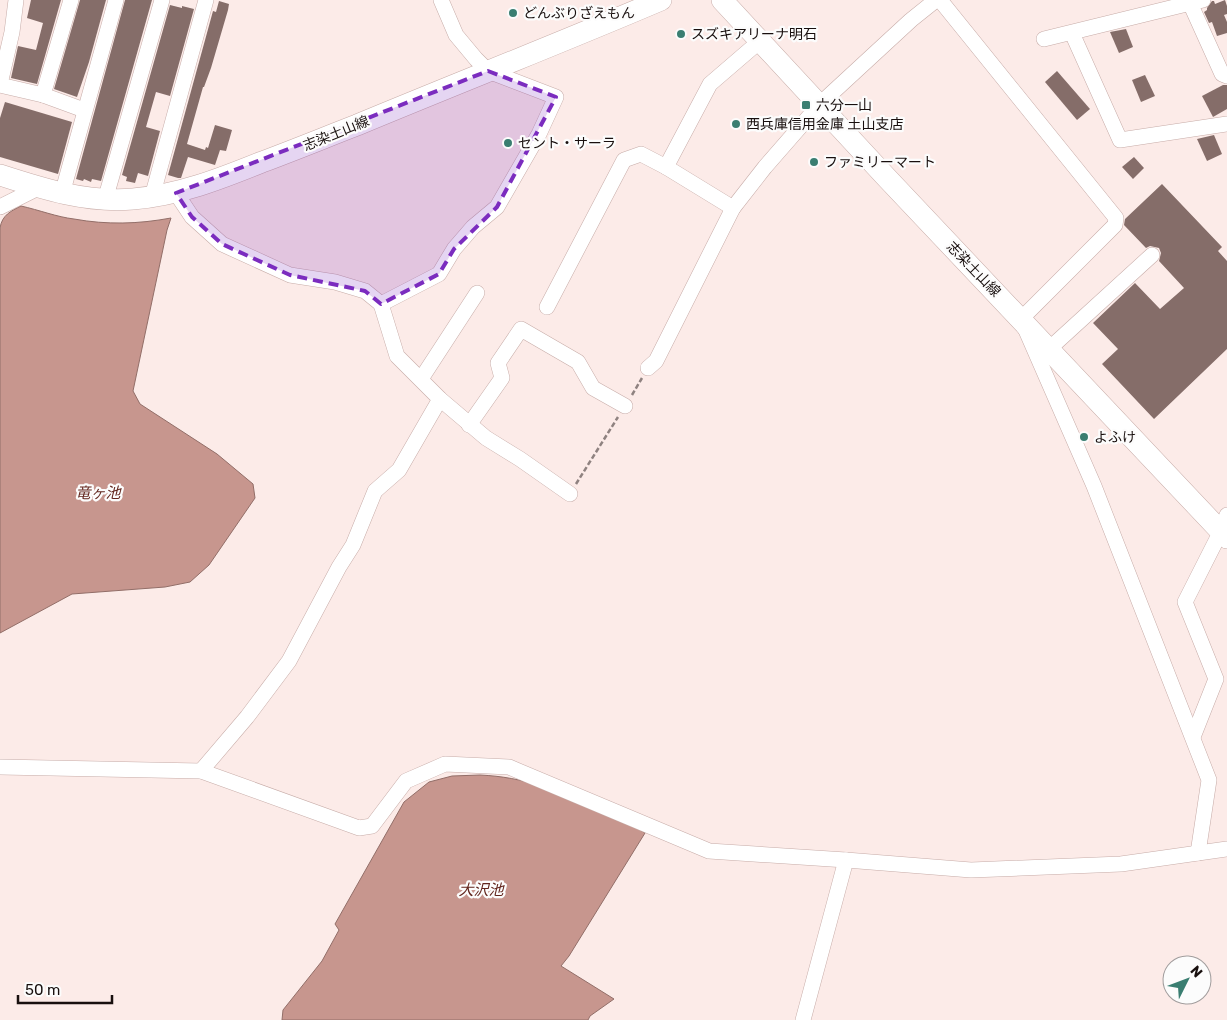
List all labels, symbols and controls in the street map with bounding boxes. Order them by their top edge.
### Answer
place label: どんぶりざえもん [523,5,635,22]
marker: どんぶりざえもん [507,7,519,19]
place label: スズキアリーナ明石 [691,26,817,43]
marker: スズキアリーナ明石 [675,28,687,40]
place label: 六分一山 [816,97,872,114]
marker: 六分一山 [800,99,812,111]
street label: 志染土山線 [301,112,372,154]
place label: 西兵庫信用金庫 土山支店 [746,116,903,133]
marker: 西兵庫信用金庫 土山支店 [730,118,742,130]
place label: セント・サーラ [518,135,616,152]
marker: セント・サーラ [502,137,514,149]
place label: ファミリーマート [824,154,936,171]
marker: ファミリーマート [808,156,820,168]
street label: 志染土山線 [943,238,1004,300]
place label: よふけ [1094,429,1136,446]
marker: よふけ [1078,431,1090,443]
water label: 竜ヶ池 [75,484,122,502]
water label: 大沢池 [458,881,505,899]
north arrow [1162,955,1212,1005]
text: N [1187,962,1206,981]
scale bar [18,972,111,1004]
text: 50 m [25,981,60,999]

